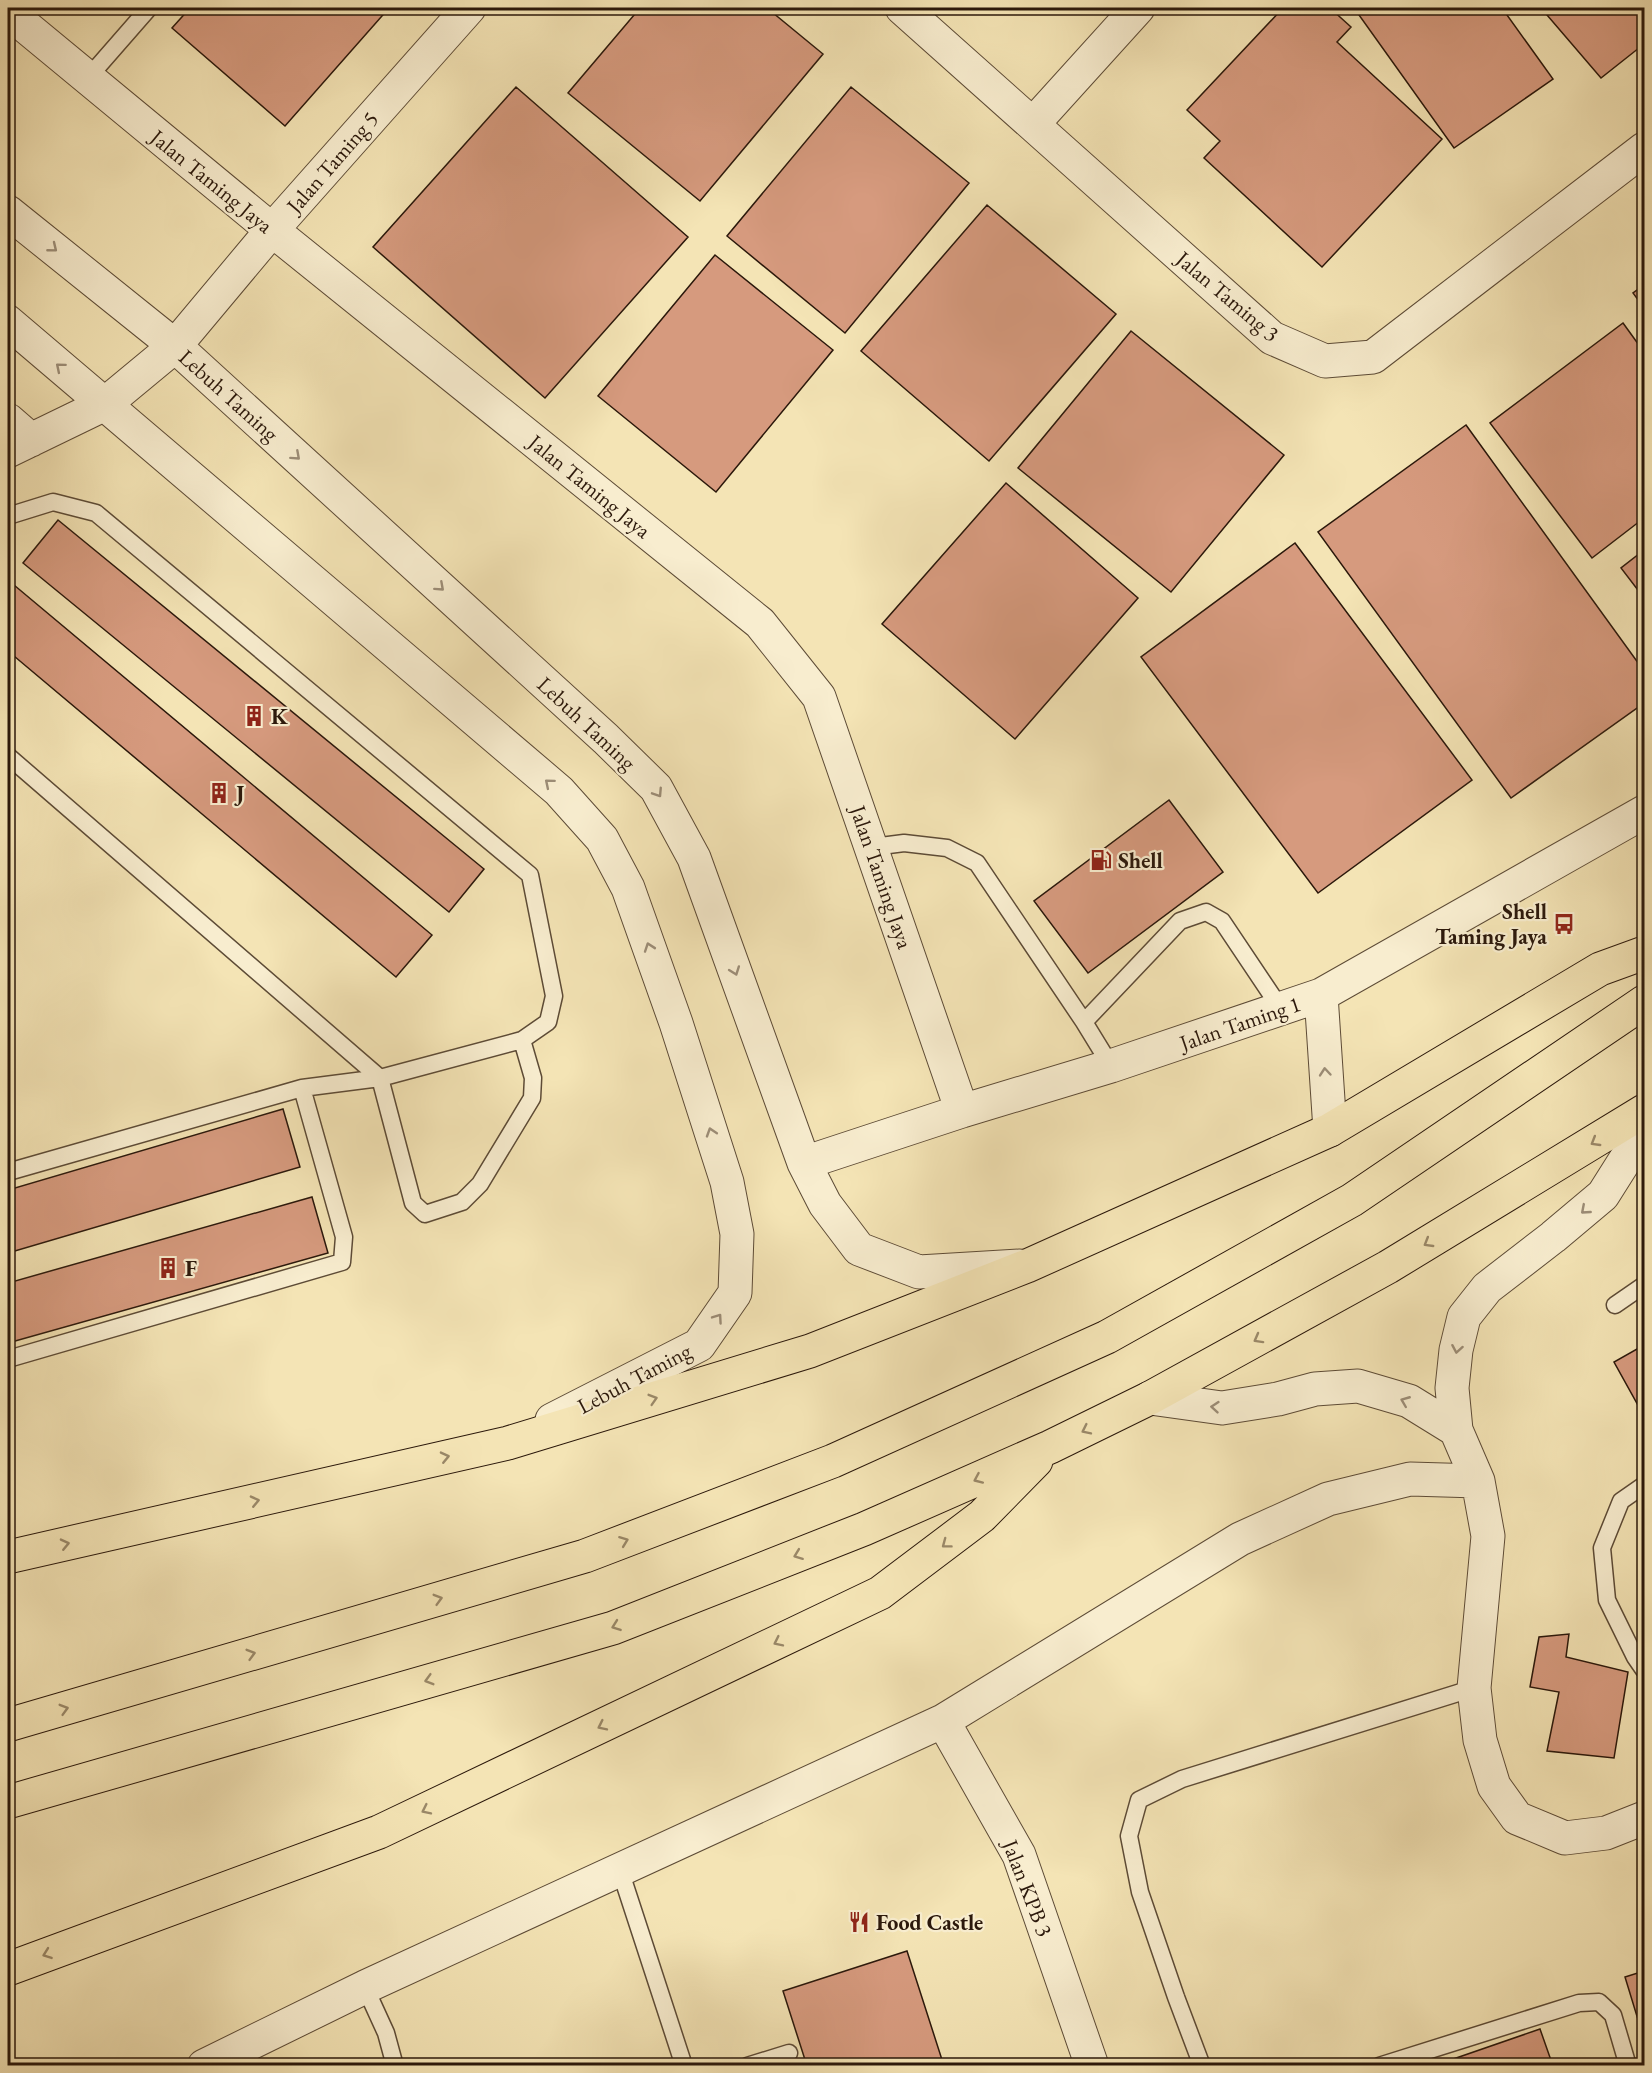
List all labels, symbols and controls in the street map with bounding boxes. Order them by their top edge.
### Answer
street label: Jalan Taming 5 [279,105,385,221]
street label: Jalan Taming Jaya [143,122,279,240]
one-way arrow [46,241,57,252]
street label: Jalan Taming 3 [1168,243,1285,348]
street label: Lebuh Taming [173,343,285,448]
one-way arrow [56,363,67,374]
street label: Jalan Taming Jaya [521,427,657,545]
one-way arrow [289,449,299,460]
one-way arrow [433,580,444,591]
street label: Lebuh Taming [531,670,643,777]
place label: K [271,702,288,731]
building icon: K [242,704,266,728]
place label: J [234,779,244,808]
one-way arrow [545,780,556,791]
building icon: J [207,781,231,805]
one-way arrow [651,786,662,797]
street label: Jalan Taming Jaya [843,800,920,953]
place label: Shell [1118,846,1163,875]
fuel station icon: Shell [1089,848,1113,872]
place label: Shell Taming Jaya [1435,897,1547,951]
bus stop icon: Shell Taming Jaya [1552,912,1576,936]
one-way arrow [644,942,656,953]
one-way arrow [728,965,741,976]
street label: Jalan Taming 1 [1174,989,1305,1058]
one-way arrow [1319,1067,1332,1076]
one-way arrow [706,1127,718,1138]
one-way arrow [1591,1134,1601,1146]
one-way arrow [1581,1203,1592,1214]
one-way arrow [1424,1236,1434,1248]
place label: F [185,1254,197,1283]
building icon: F [156,1256,180,1280]
one-way arrow [711,1313,722,1324]
one-way arrow [1254,1332,1264,1343]
street label: Lebuh Taming [572,1336,697,1421]
one-way arrow [1451,1344,1464,1354]
one-way arrow [647,1394,658,1406]
one-way arrow [1401,1396,1412,1408]
one-way arrow [1211,1401,1220,1414]
one-way arrow [1082,1423,1092,1434]
one-way arrow [440,1452,450,1465]
one-way arrow [973,1472,984,1484]
one-way arrow [249,1495,259,1508]
one-way arrow [618,1536,629,1548]
one-way arrow [941,1536,952,1547]
one-way arrow [59,1538,69,1551]
one-way arrow [793,1548,804,1560]
one-way arrow [432,1594,443,1606]
one-way arrow [611,1619,622,1631]
one-way arrow [774,1634,785,1646]
one-way arrow [245,1649,256,1661]
one-way arrow [424,1673,434,1686]
one-way arrow [58,1704,69,1716]
one-way arrow [598,1718,609,1730]
one-way arrow [422,1802,433,1814]
street label: Jalan KPB 3 [995,1834,1059,1941]
place label: Food Castle [876,1908,983,1937]
restaurant icon: Food Castle [847,1910,871,1934]
one-way arrow [42,1947,53,1960]

